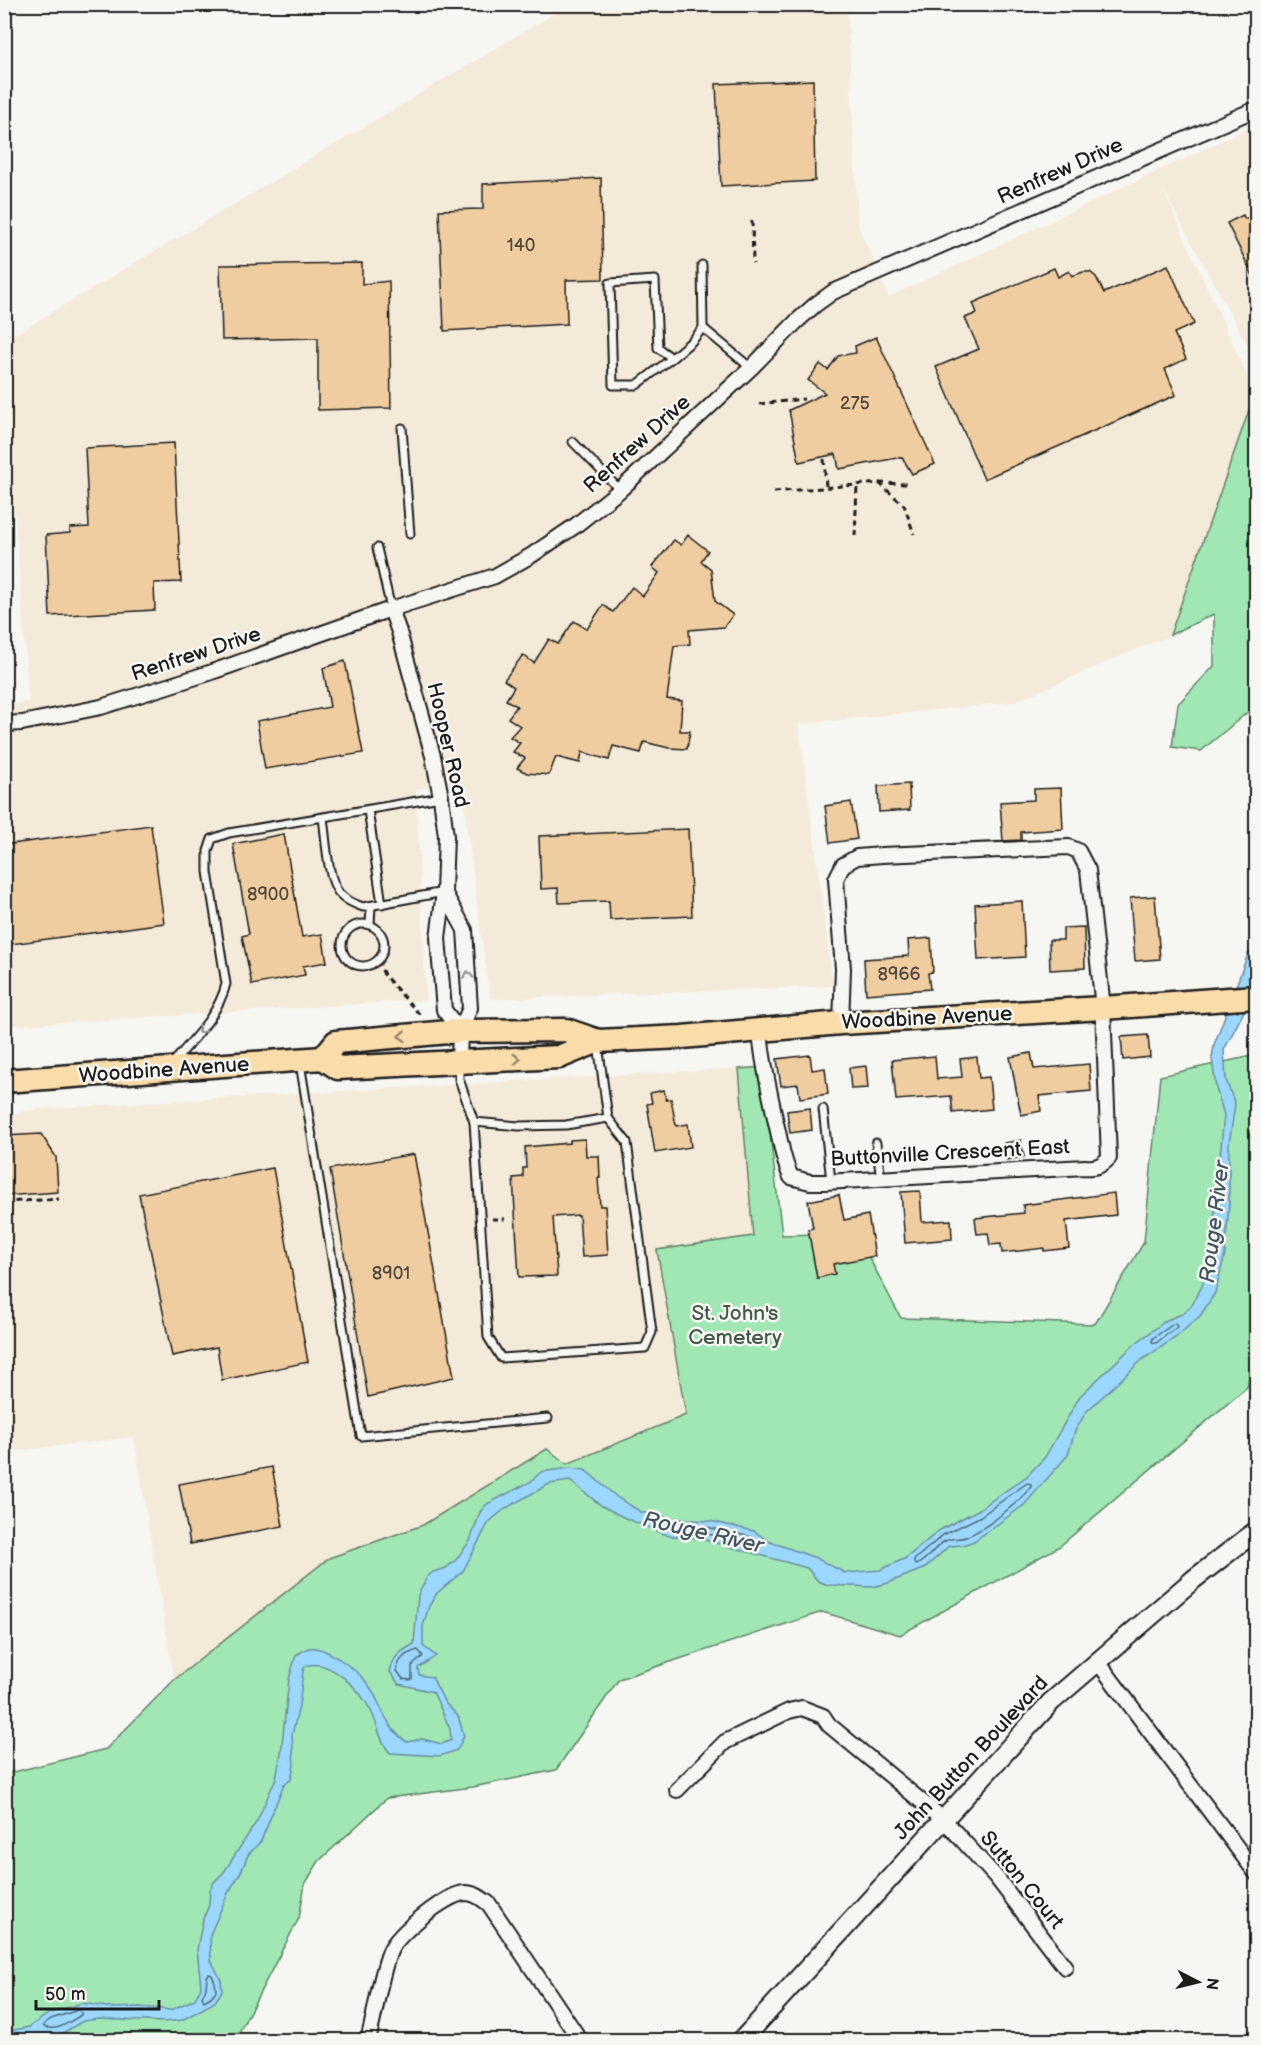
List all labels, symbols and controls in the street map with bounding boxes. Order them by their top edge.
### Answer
street label: Renfrew Drive [993,132,1127,210]
house number: 140 [507,235,535,256]
street label: Renfrew Drive [579,390,695,498]
house number: 275 [840,393,870,414]
street label: Renfrew Drive [128,621,264,687]
street label: Hooper Road [421,680,475,810]
house number: 8900 [247,884,289,905]
house number: 8966 [878,964,920,985]
one-way arrow [461,970,474,979]
street label: Woodbine Avenue [841,1001,1013,1035]
one-way arrow [197,1023,208,1034]
one-way arrow [397,1029,407,1042]
street label: Woodbine Avenue [78,1052,250,1088]
one-way arrow [513,1053,522,1066]
street label: Buttonville Crescent East [830,1134,1071,1172]
water label: Rouge River [1194,1157,1236,1285]
house number: 8901 [372,1263,410,1284]
park label: St. John's Cemetery [688,1301,782,1350]
water label: Rouge River [640,1506,768,1560]
street label: John Button Boulevard [889,1671,1053,1845]
street label: Sutton Court [975,1826,1069,1934]
north arrow [1168,1952,1228,2012]
scale bar [36,1973,159,2011]
text: N [1201,1977,1222,1991]
text: 50 m [45,1984,86,2005]

